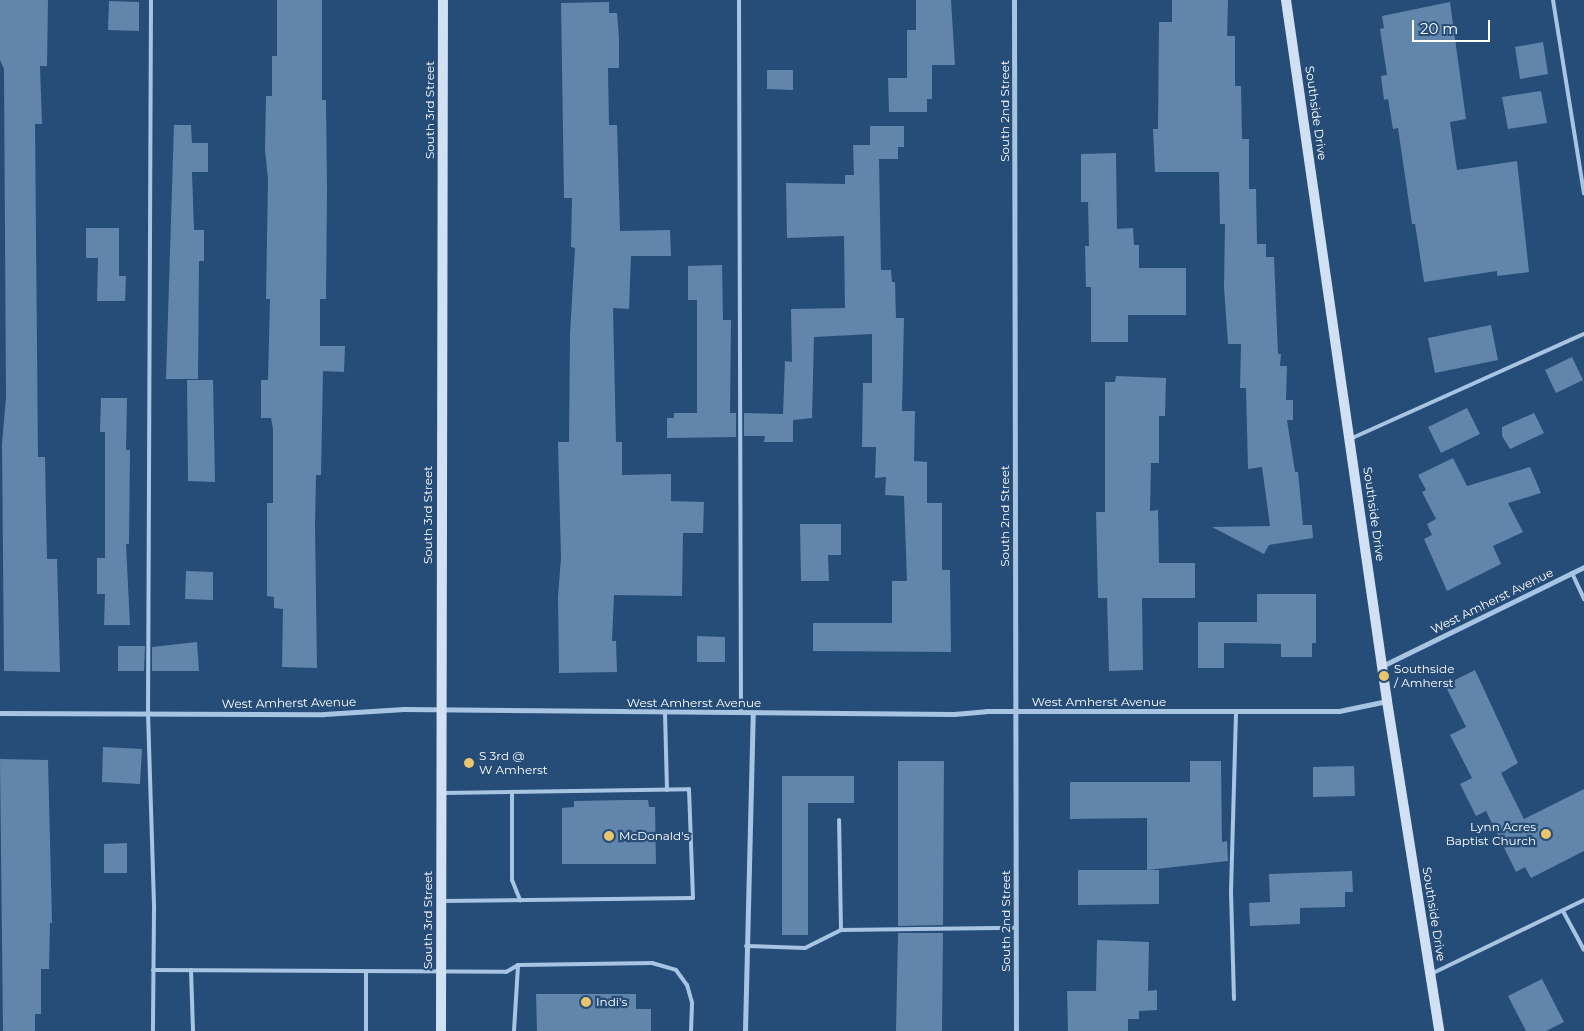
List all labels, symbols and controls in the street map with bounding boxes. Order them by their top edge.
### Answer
scale bar [1414,10,1492,42]
text: 20 m [1420,19,1458,38]
street label: South 2nd Street [998,60,1012,162]
street label: South 3rd Street [423,61,437,159]
street label: Southside Drive [1302,65,1330,161]
street label: South 2nd Street [998,465,1012,567]
street label: South 3rd Street [421,466,435,564]
street label: Southside Drive [1360,466,1388,562]
street label: West Amherst Avenue [1428,565,1556,637]
place label: Southside / Amherst [1394,662,1454,690]
marker: Southside / Amherst [1378,670,1390,682]
street label: West Amherst Avenue [222,695,356,711]
street label: West Amherst Avenue [1032,695,1166,709]
street label: West Amherst Avenue [627,696,761,710]
place label: S 3rd @ W Amherst [479,749,548,777]
marker: S 3rd @ W Amherst [463,757,475,769]
place label: Lynn Acres Baptist Church [1446,820,1536,848]
marker: Lynn Acres Baptist Church [1540,828,1552,840]
place label: McDonald's [619,829,689,843]
marker: McDonald's [603,830,615,842]
street label: Southside Drive [1419,866,1449,962]
street label: South 2nd Street [999,870,1013,972]
street label: South 3rd Street [421,871,435,969]
place label: Indi's [596,995,627,1009]
marker: Indi's [580,996,592,1008]

